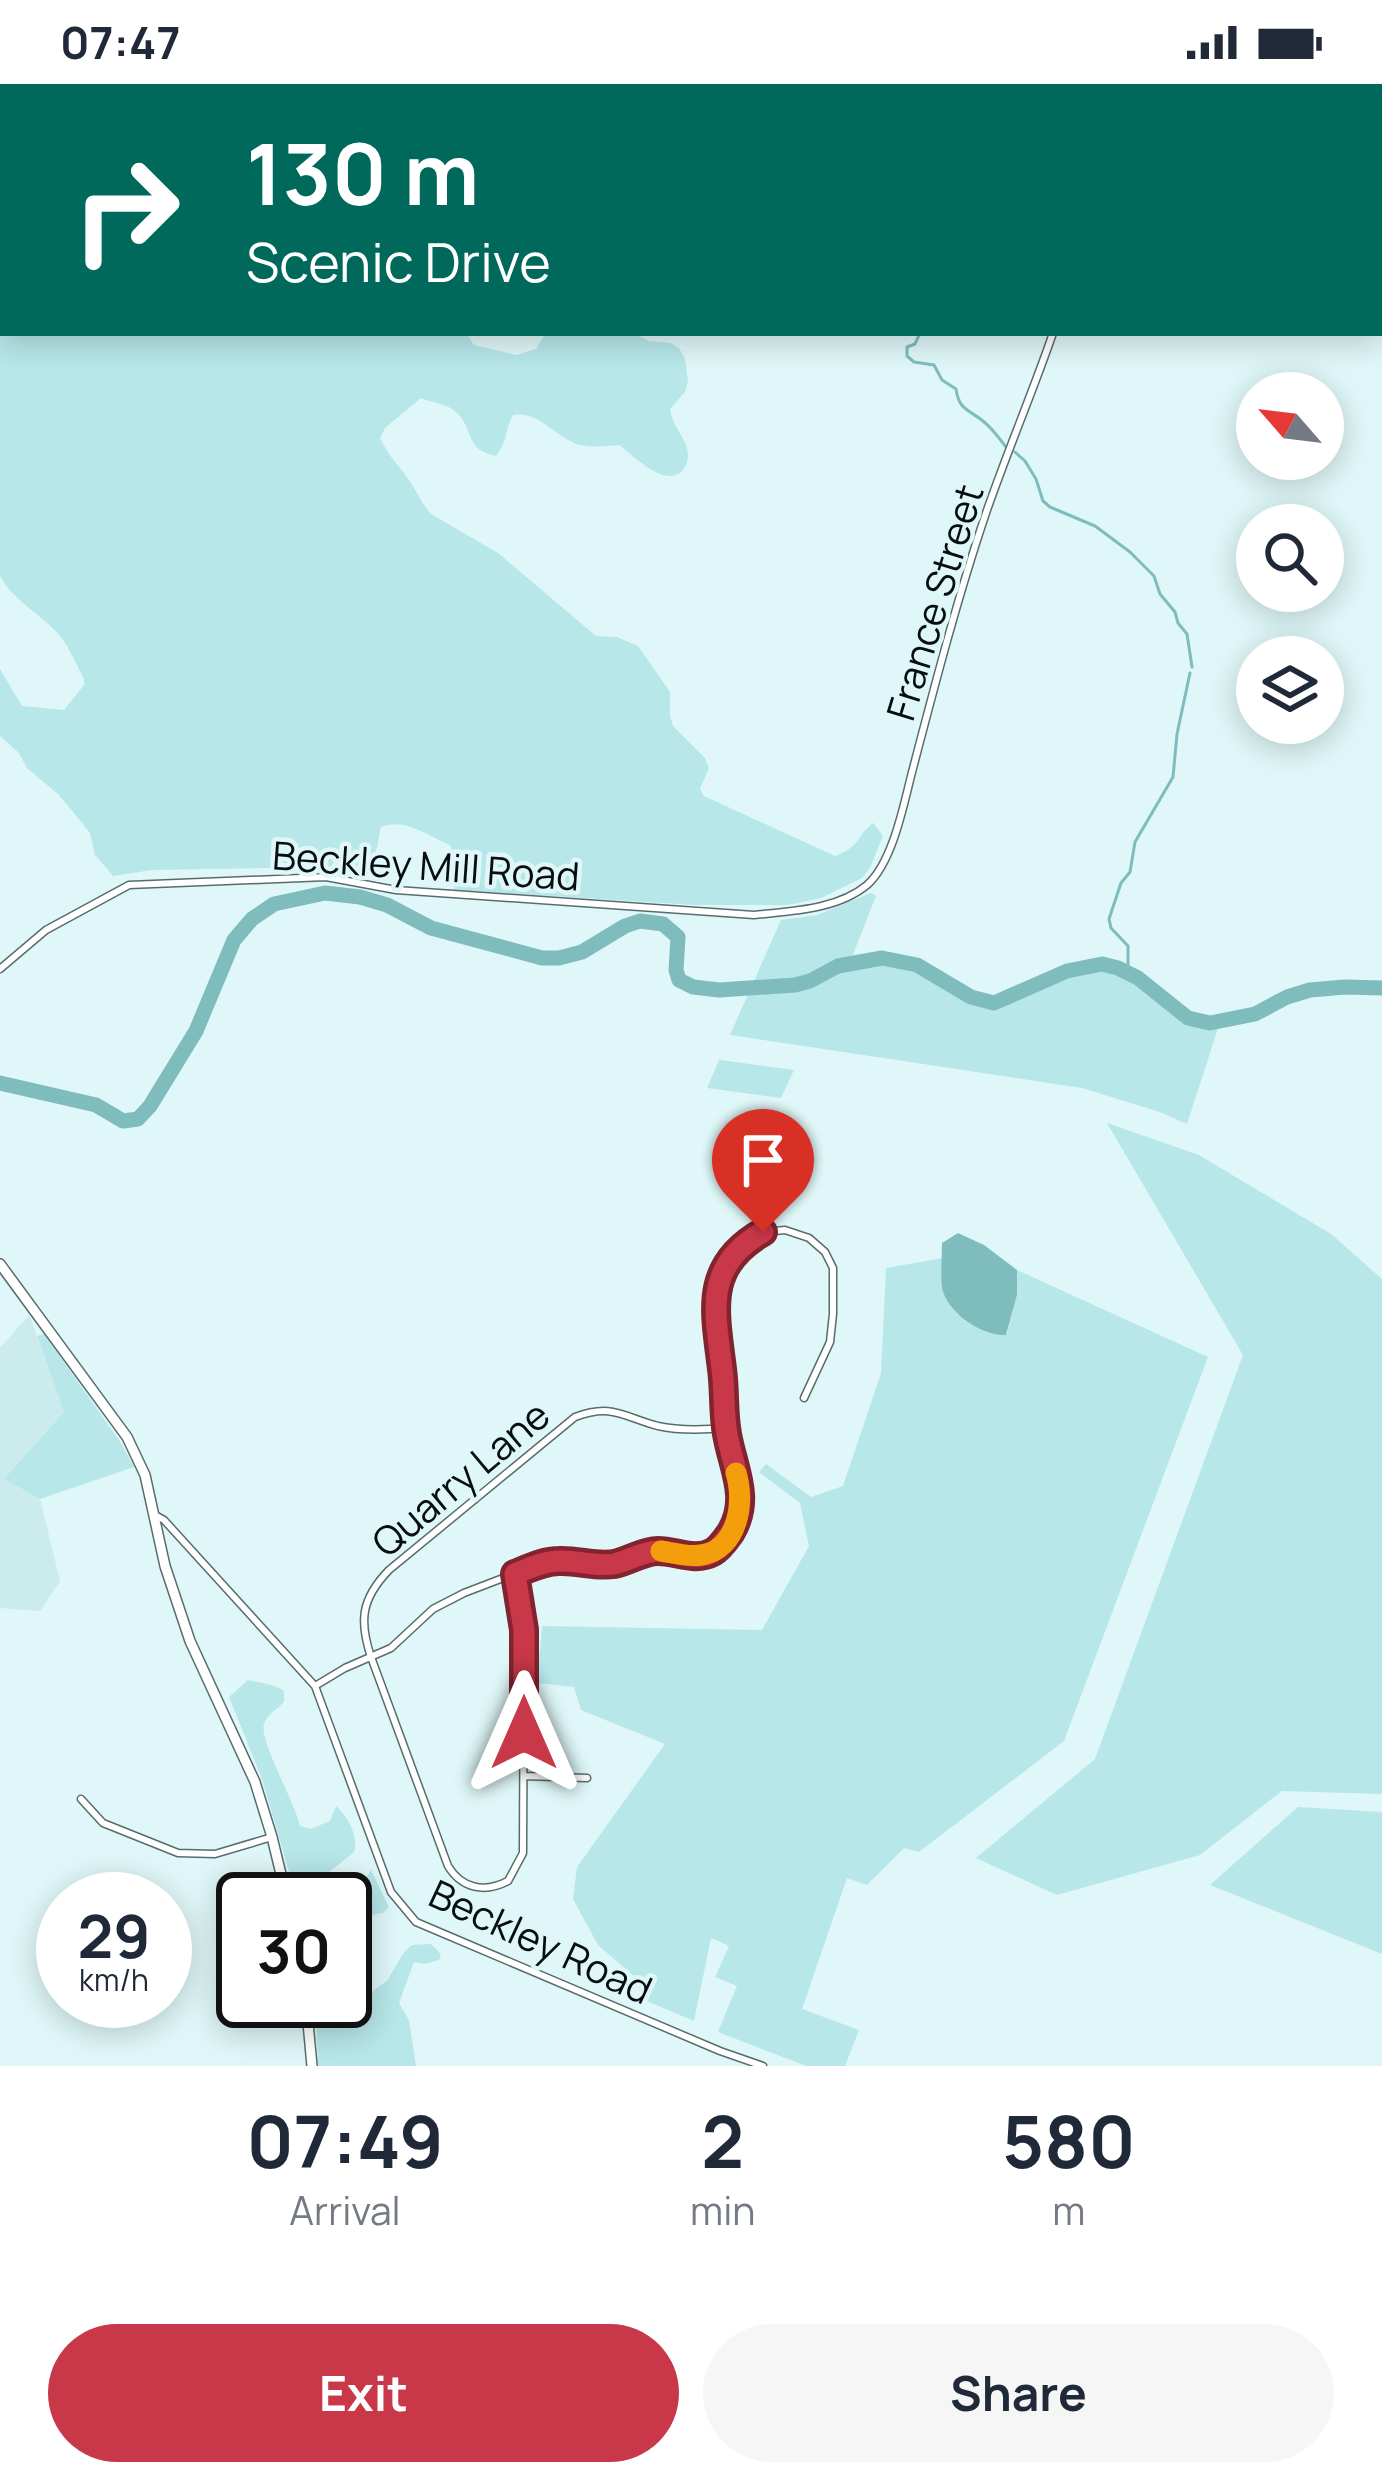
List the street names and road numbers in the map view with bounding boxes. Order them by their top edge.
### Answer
street label: France Street [873,478,995,726]
street label: Beckley Mill Road [271,827,581,903]
street label: Quarry Lane [360,1388,560,1568]
street label: Beckley Road [421,1866,661,2016]

